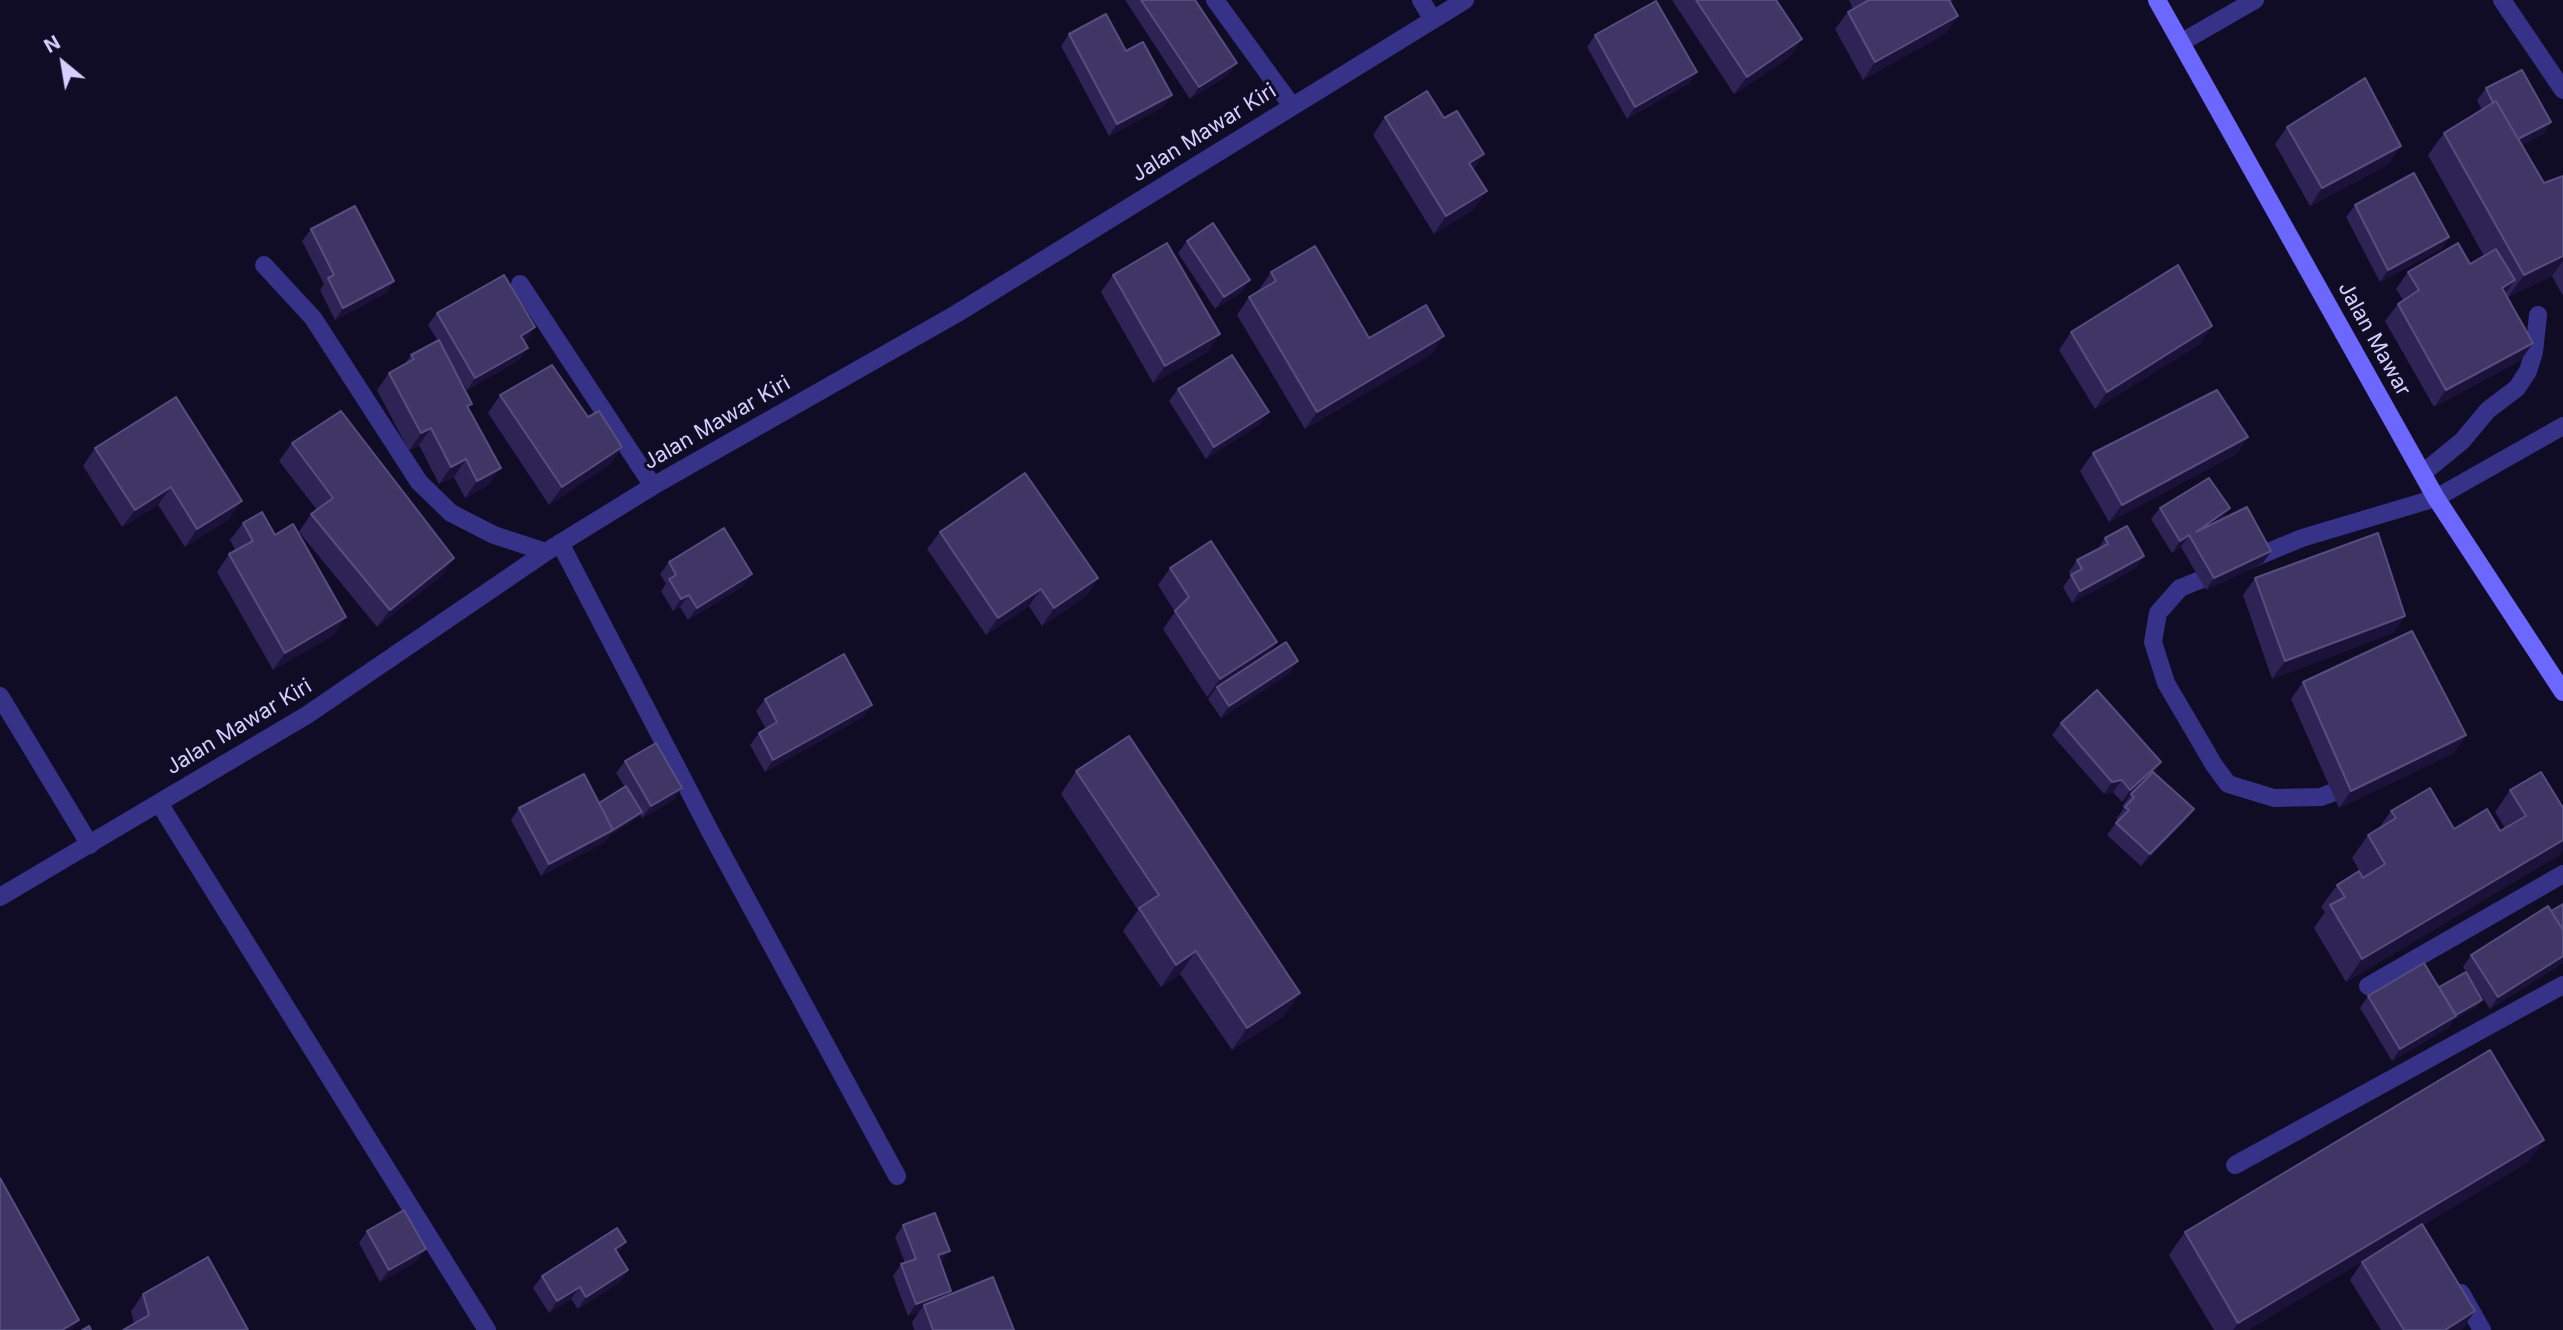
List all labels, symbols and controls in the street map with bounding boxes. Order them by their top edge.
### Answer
north arrow [28,28,98,98]
text: N [40,31,64,58]
street label: Jalan Mawar Kiri [1127,78,1281,188]
street label: Jalan Mawar [2332,278,2416,400]
street label: Jalan Mawar Kiri [639,371,795,475]
street label: Jalan Mawar Kiri [162,674,316,780]

